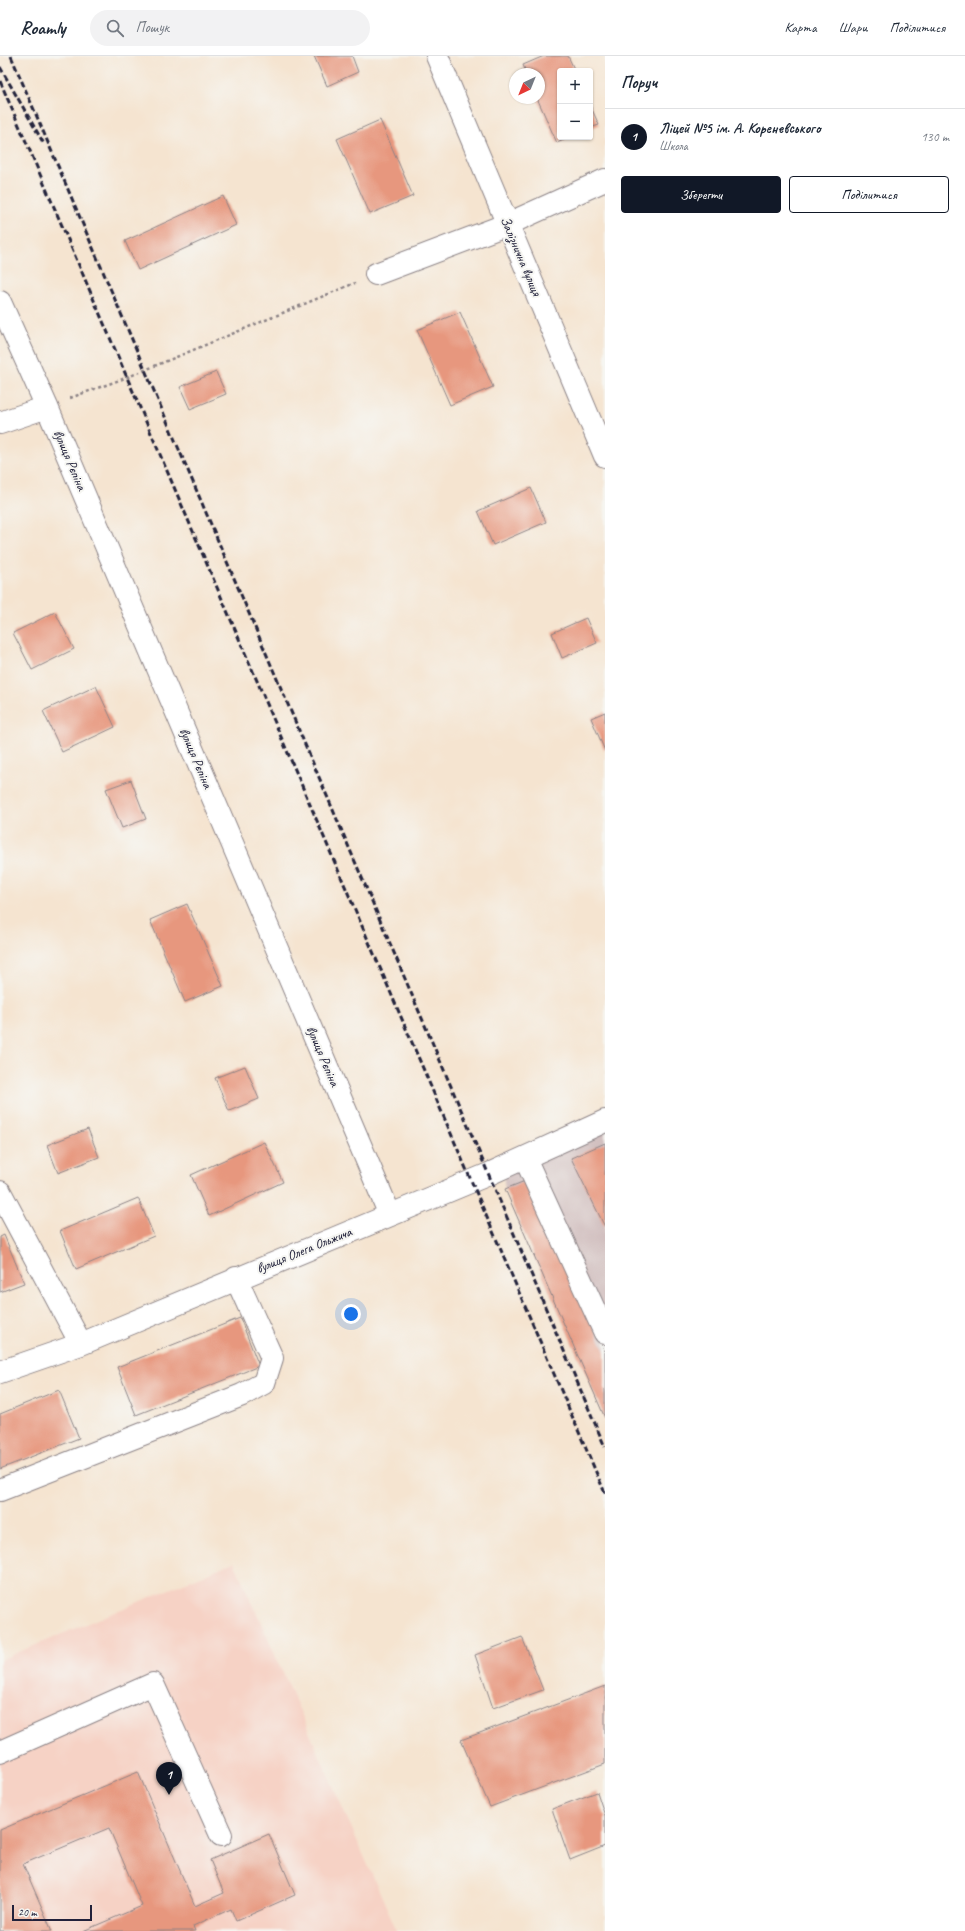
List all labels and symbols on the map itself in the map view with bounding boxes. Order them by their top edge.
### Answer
north arrow [509,68,545,104]
street label: Залізнична вулиця [497,214,546,300]
street label: вулиця Рєпіна [50,427,91,494]
street label: вулиця Рєпіна [176,725,217,792]
street label: вулиця Рєпіна [303,1023,344,1090]
street label: вулиця Олега Ольжича [254,1223,355,1277]
your location [341,1304,361,1324]
pin: 1 [156,1762,182,1795]
scale bar [12,1903,92,1922]

